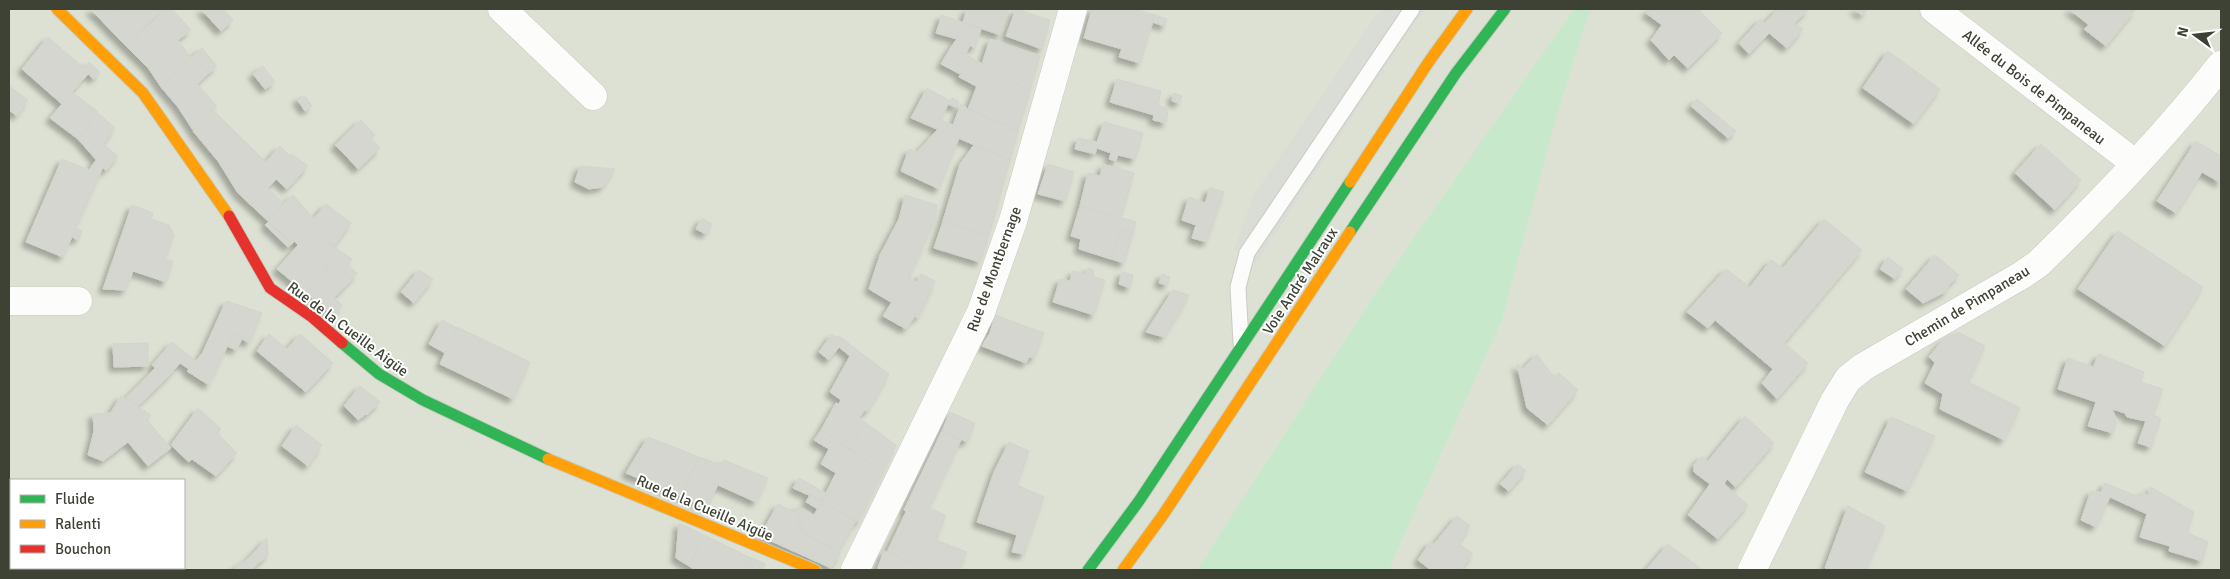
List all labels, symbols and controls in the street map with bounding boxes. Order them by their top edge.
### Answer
north arrow [2170,10,2220,60]
text: N [2173,25,2192,39]
street label: Allée du Bois de Pimpaneau [1959,26,2109,148]
street label: Rue de Montbernage [963,204,1025,334]
street label: Voie André Malraux [1259,224,1341,338]
street label: Chemin de Pimpaneau [1901,262,2033,350]
street label: Rue de la Cueille Aigüe [284,278,412,380]
street label: Rue de la Cueille Aigüe [634,471,776,545]
legend [10,479,185,569]
text: Fluide [55,490,95,508]
text: Ralenti [55,515,101,533]
text: Bouchon [55,540,111,558]

